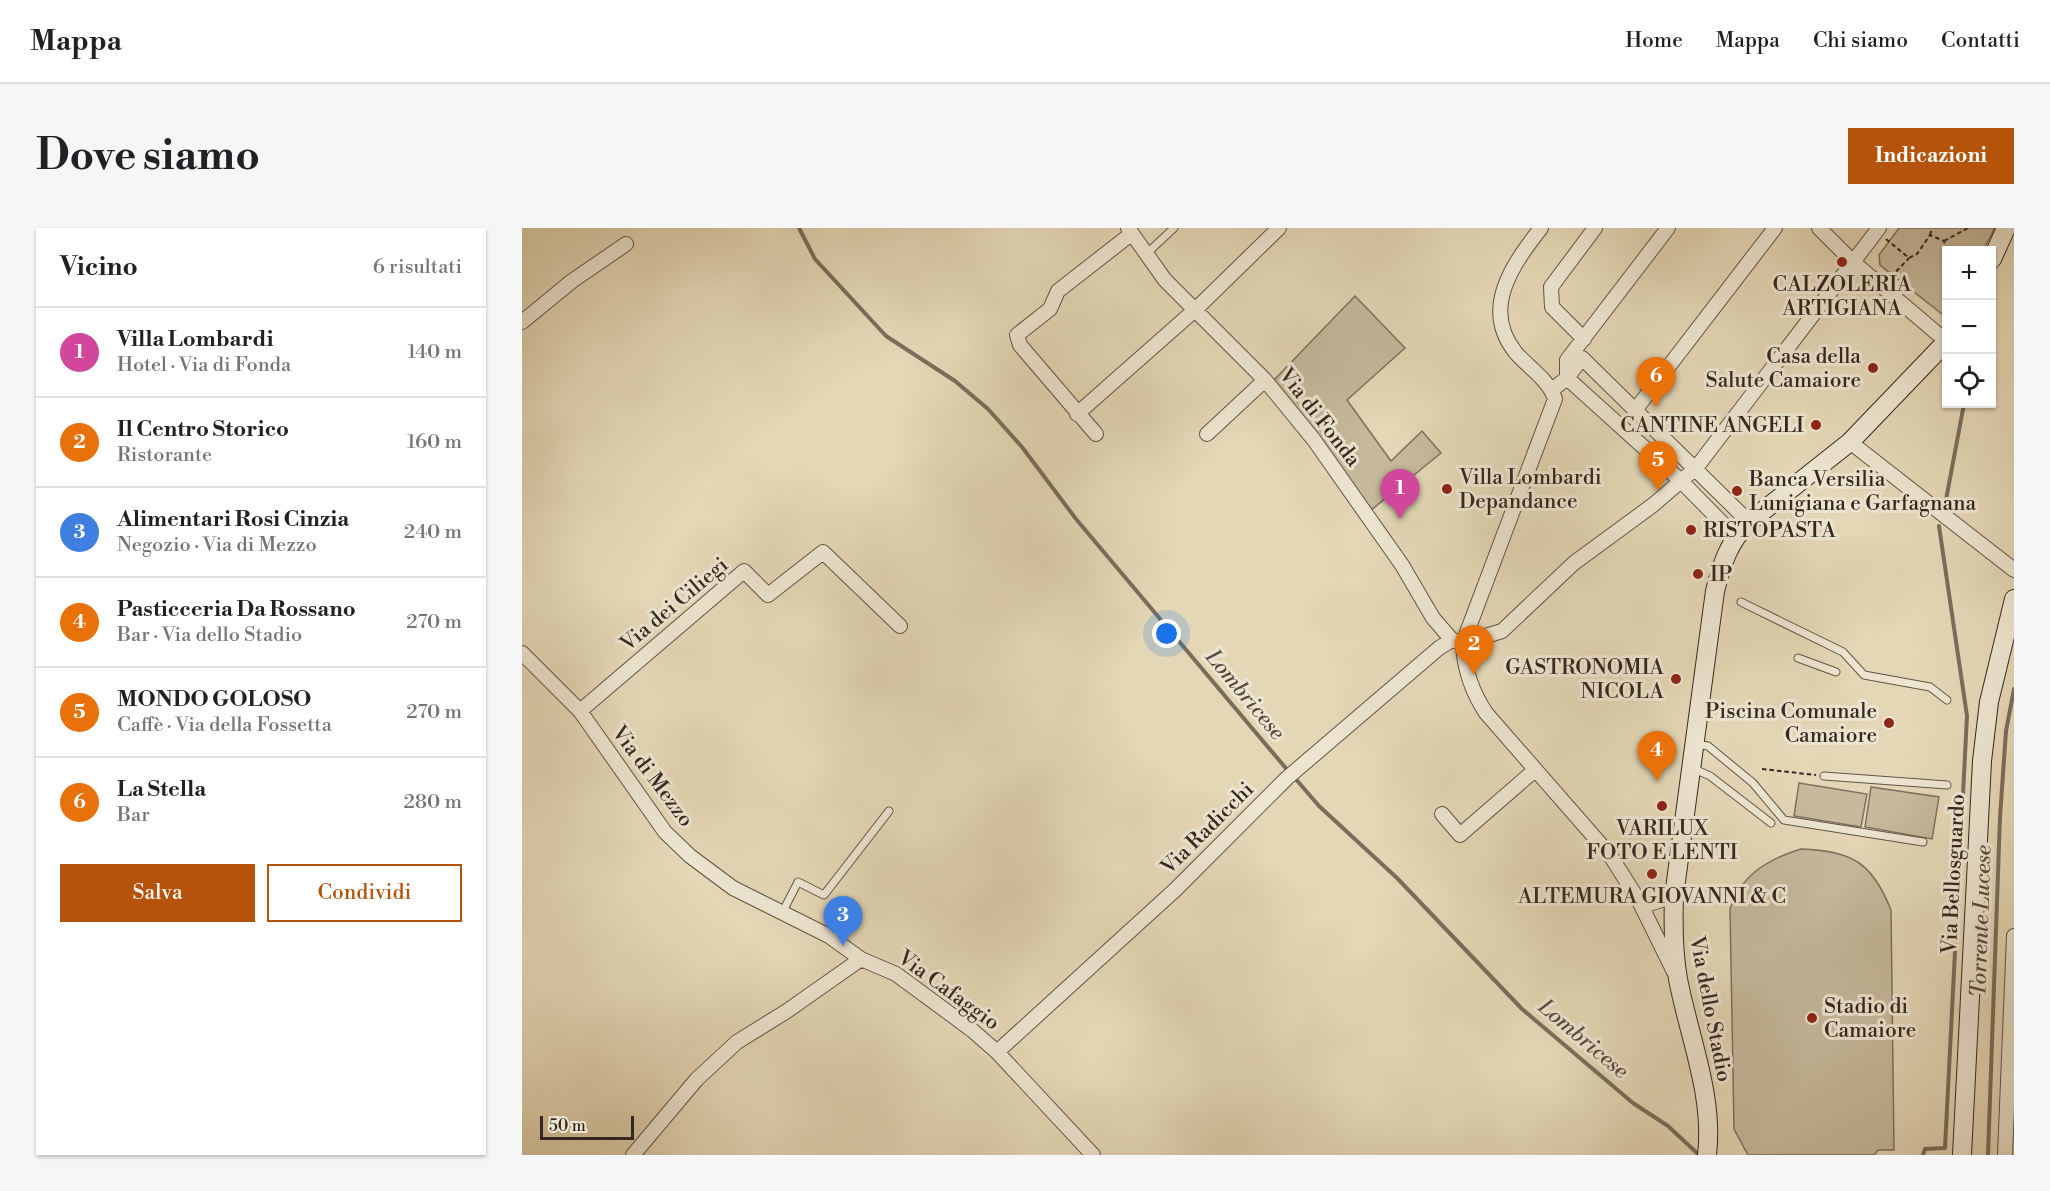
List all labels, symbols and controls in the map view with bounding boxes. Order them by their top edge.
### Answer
text: Mappa [30,24,122,59]
text: Home [1625,28,1683,54]
text: Mappa [1716,28,1780,54]
text: Chi siamo [1813,28,1908,54]
text: Contatti [1941,28,2020,54]
button: Indicazioni [1848,128,2014,184]
text: Dove siamo [36,130,260,183]
map controls [1942,246,1996,408]
button: + [1942,246,1996,300]
text: Vicino [60,251,138,283]
text: 6 risultati [373,255,462,280]
marker: CALZOLERIA ARTIGIANA [1835,255,1849,269]
place label: CALZOLERIA ARTIGIANA [1772,272,1912,322]
button: − [1942,300,1996,354]
text: Villa Lombardi [117,326,273,353]
text: 1 [75,340,84,365]
text: 140 m [407,340,462,365]
place label: Casa della Salute Camaiore [1706,344,1861,394]
text: Hotel · Via di Fonda [117,353,291,378]
button: locate [1942,354,1996,408]
pin: 6 [1636,358,1676,407]
marker: Casa della Salute Camaiore [1866,361,1880,375]
street label: Via di Fonda [1272,362,1366,472]
place label: CANTINE ANGELI [1620,413,1804,439]
text: Il Centro Storico [117,416,289,443]
marker: CANTINE ANGELI [1809,418,1823,432]
text: 2 [73,430,86,455]
text: 160 m [407,430,462,455]
pin: 5 [1638,442,1678,491]
text: Ristorante [117,443,212,468]
place label: Villa Lombardi Depandance [1458,465,1602,515]
place label: Banca Versilia Lunigiana e Garfagnana [1748,467,1977,517]
pin: 1 [1380,470,1420,519]
marker: Villa Lombardi Depandance [1440,482,1454,496]
marker: Banca Versilia Lunigiana e Garfagnana [1730,484,1744,498]
text: Alimentari Rosi Cinzia [117,506,349,533]
place label: RISTOPASTA [1703,518,1836,544]
text: 3 [73,520,86,545]
text: 240 m [404,520,462,545]
marker: RISTOPASTA [1684,523,1698,537]
text: Negozio · Via di Mezzo [117,533,317,558]
street label: Via dei Ciliegi [615,552,734,658]
place label: IP [1710,562,1732,588]
marker: IP [1691,567,1705,581]
text: Pasticceria Da Rossano [117,596,356,623]
text: 4 [73,610,86,635]
text: 270 m [406,610,462,635]
your location [1152,619,1181,648]
text: Bar · Via dello Stadio [117,623,302,648]
pin: 2 [1454,626,1494,675]
water label: Lombricese [1199,644,1290,746]
place label: GASTRONOMIA NICOLA [1505,655,1665,705]
marker: GASTRONOMIA NICOLA [1669,672,1683,686]
text: MONDO GOLOSO [117,686,311,713]
place label: Piscina Comunale Camaiore [1705,699,1877,749]
text: 5 [73,700,86,725]
text: 270 m [406,700,462,725]
text: Caffè · Via della Fossetta [117,713,332,738]
marker: Piscina Comunale Camaiore [1882,716,1896,730]
street label: Via di Mezzo [605,720,699,832]
pin: 4 [1638,732,1676,781]
text: La Stella [117,776,206,803]
street label: Via Radicchi [1155,777,1260,881]
text: 6 [73,790,86,815]
text: 280 m [403,790,462,815]
street label: Via Bellosguardo [1937,793,1971,956]
marker: VARILUX FOTO E LENTI [1655,799,1669,813]
text: Bar [117,803,150,828]
place label: VARILUX FOTO E LENTI [1586,816,1738,866]
water label: Torrente Lucese [1965,844,1998,998]
button: Salva [60,864,255,922]
button: Condividi [267,864,462,922]
marker: ALTEMURA GIOVANNI & C [1645,867,1659,881]
place label: ALTEMURA GIOVANNI & C [1517,884,1786,910]
pin: 3 [824,896,862,946]
street label: Via dello Stadio [1683,933,1737,1084]
street label: Via Cafaggio [892,945,1004,1036]
water label: Lombricese [1532,993,1634,1085]
place label: Stadio di Camaiore [1824,994,1916,1044]
marker: Stadio di Camaiore [1805,1011,1819,1025]
scale bar [540,1113,634,1140]
text: 50 m [549,1116,586,1136]

